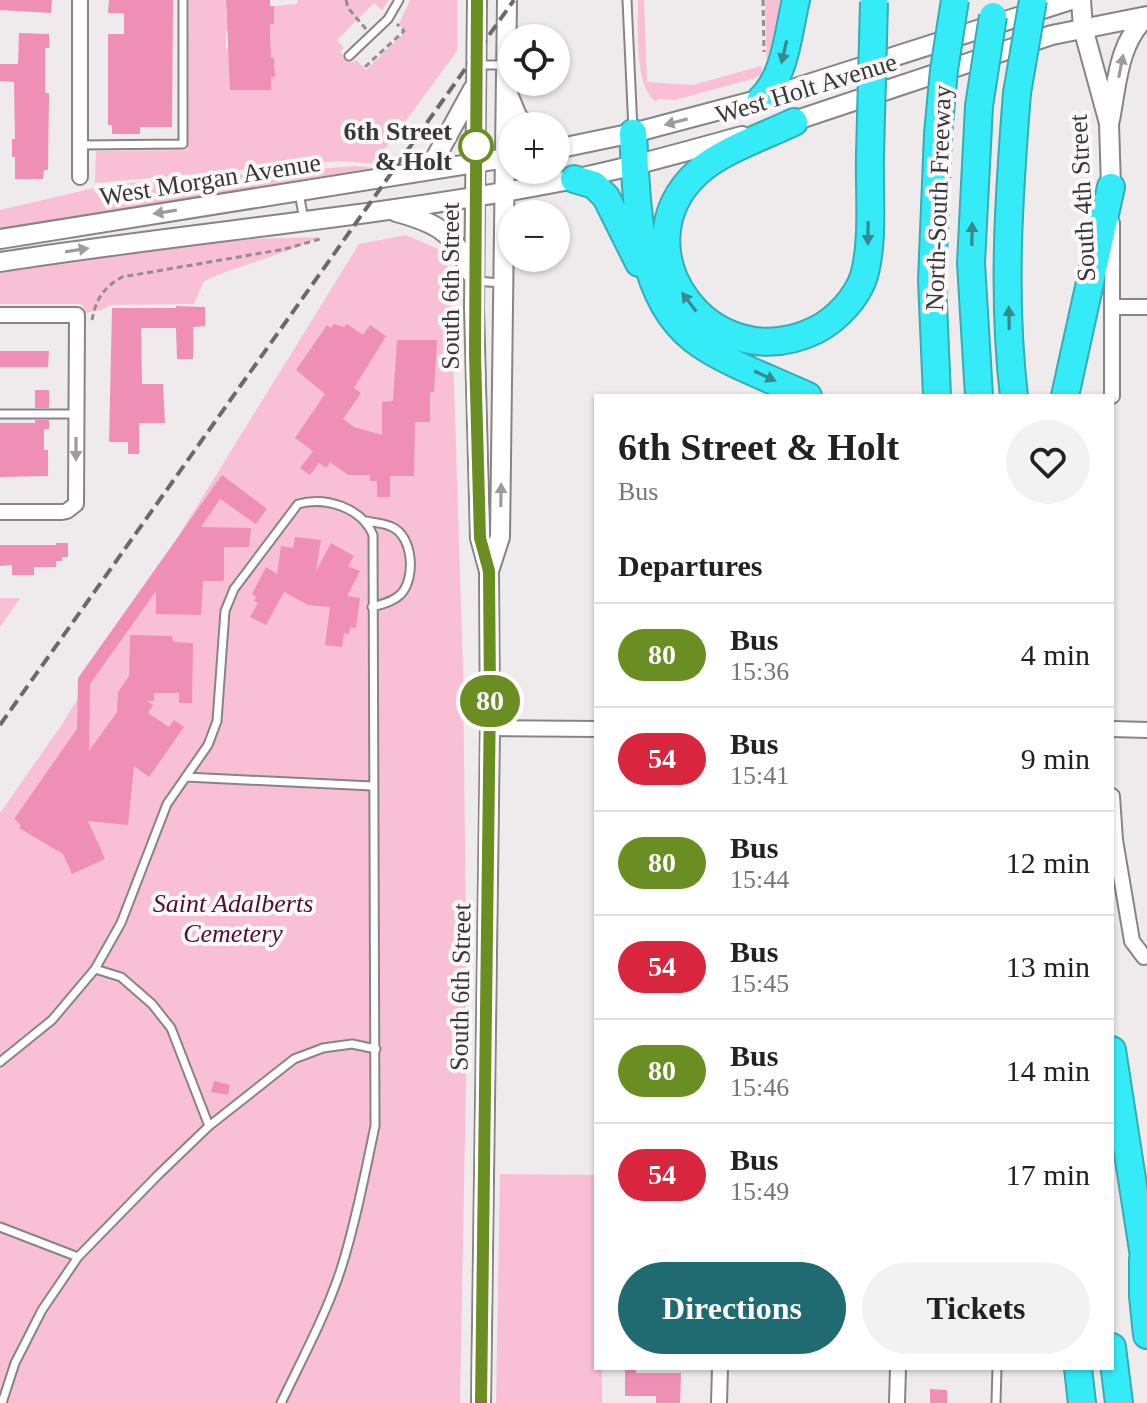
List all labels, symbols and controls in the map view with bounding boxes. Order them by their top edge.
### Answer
map controls [498,24,570,272]
button: locate [498,24,570,96]
one-way arrow [777,40,790,65]
street label: West Holt Avenue [712,47,900,130]
one-way arrow [1115,53,1128,78]
street label: North-South Freeway [920,85,957,311]
button: + [498,112,570,184]
street label: South 4th Street [1064,113,1101,282]
one-way arrow [663,116,687,129]
place label: 6th Street & Holt [343,117,452,176]
marker: 6th Street & Holt [459,129,493,163]
street label: West Morgan Avenue [97,148,323,211]
button: − [498,200,570,272]
street label: South 6th Street [436,201,465,370]
one-way arrow [152,206,177,219]
one-way arrow [862,221,875,246]
one-way arrow [966,221,978,246]
one-way arrow [65,243,90,256]
one-way arrow [682,292,698,312]
one-way arrow [1003,305,1015,330]
one-way arrow [754,369,777,383]
button: heart [1006,420,1090,504]
text: 6th Street & Holt [618,426,899,468]
one-way arrow [70,437,82,462]
text: Bus [618,477,658,506]
one-way arrow [495,482,507,507]
text: Departures [618,549,762,582]
text: Bus [730,623,778,656]
text: 4 min [1021,638,1090,671]
text: 80 [648,639,676,670]
text: 15:36 [730,657,789,686]
line badge: 80 [454,675,526,727]
text: 80 [476,685,504,716]
text: Bus [730,727,778,760]
text: 9 min [1021,742,1090,775]
text: 54 [648,743,676,774]
text: 15:41 [730,761,789,790]
text: Bus [730,831,778,864]
text: 12 min [1006,846,1090,879]
text: 80 [648,847,676,878]
text: 15:44 [730,865,789,894]
park label: Saint Adalberts Cemetery [153,889,313,948]
street label: South 6th Street [445,902,476,1071]
text: Bus [730,935,778,968]
text: 13 min [1006,950,1090,983]
text: 54 [648,951,676,982]
text: 15:45 [730,969,789,998]
text: Bus [730,1039,778,1072]
text: 14 min [1006,1054,1090,1087]
text: 80 [648,1055,676,1086]
text: 15:46 [730,1073,789,1102]
text: Bus [730,1143,778,1176]
text: 17 min [1006,1158,1090,1191]
text: 54 [648,1159,676,1190]
text: 15:49 [730,1177,789,1206]
button: Directions [618,1262,846,1354]
button: Tickets [862,1262,1090,1354]

